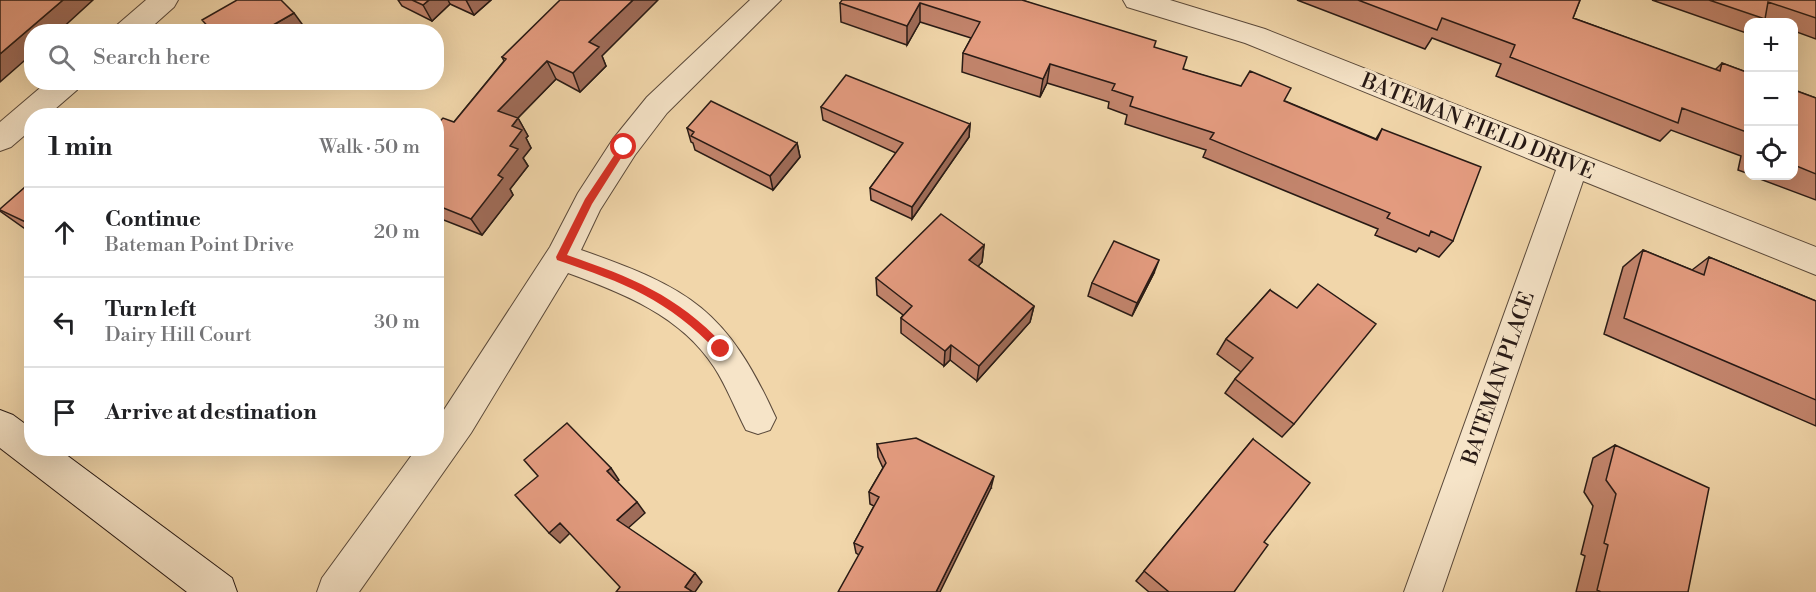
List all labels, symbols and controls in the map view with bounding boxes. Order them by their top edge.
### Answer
map controls [1744,18,1798,180]
button: + [1744,18,1798,72]
search box [24,24,444,90]
icon: search [45,41,78,74]
text: Search here [93,44,210,71]
street label: BATEMAN FIELD DRIVE [1356,68,1598,186]
button: − [1744,72,1798,126]
button: locate [1744,126,1798,180]
text: 1 min [48,131,113,163]
route start [610,133,636,159]
text: Walk · 50 m [319,135,420,160]
text: Continue [105,206,201,233]
icon: ahead [48,216,81,249]
text: 20 m [374,220,420,245]
text: Bateman Point Drive [105,233,294,258]
street label: BATEMAN PLACE [1457,288,1541,469]
text: Turn left [105,296,196,323]
icon: left [48,306,81,339]
text: 30 m [374,310,420,335]
text: Dairy Hill Court [105,323,252,348]
route end [707,335,733,361]
icon: arrive [48,396,81,429]
text: Arrive at destination [105,399,317,426]

